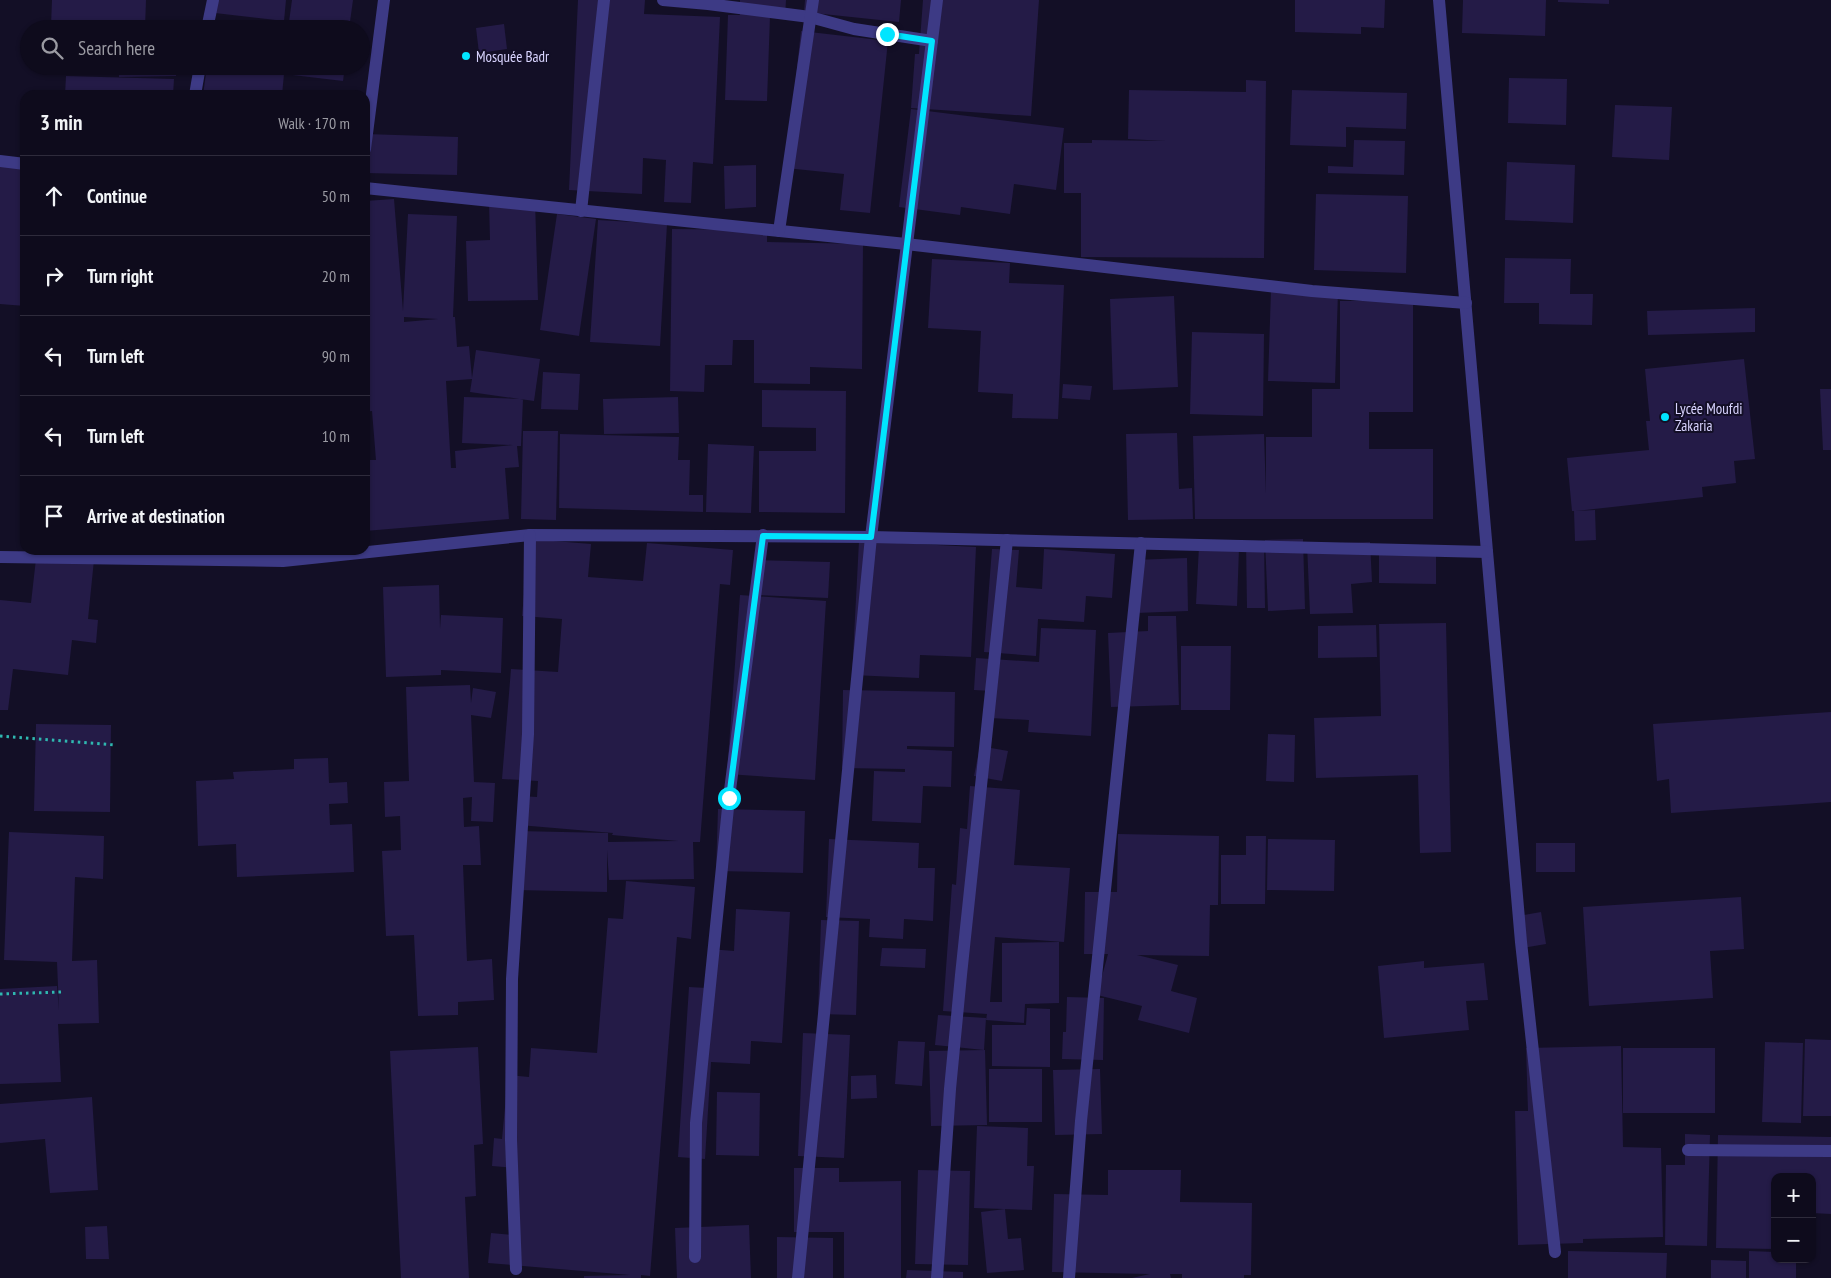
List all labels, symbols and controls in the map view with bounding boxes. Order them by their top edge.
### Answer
search box [20,20,370,75]
route end [876,23,899,46]
icon: search [38,34,66,62]
text: Search here [78,36,155,60]
place label: Mosquée Badr [476,47,550,66]
marker: Mosquée Badr [460,50,472,62]
text: 3 min [40,109,82,136]
text: Walk · 170 m [278,113,350,133]
icon: ahead [40,182,68,210]
text: Continue [87,184,147,208]
text: 50 m [322,186,350,206]
icon: right [40,262,68,290]
text: Turn right [87,264,153,288]
text: 20 m [322,266,350,286]
icon: left [40,342,68,370]
text: Turn left [87,344,144,368]
text: 90 m [322,346,350,366]
place label: Lycée Moufdi Zakaria [1675,399,1742,435]
marker: Lycée Moufdi Zakaria [1659,411,1671,423]
icon: left [40,422,68,450]
text: Turn left [87,424,144,448]
text: 10 m [322,426,350,446]
icon: arrive [40,502,68,530]
text: Arrive at destination [87,504,225,528]
route start [718,787,741,810]
map controls [1771,1173,1816,1263]
button: + [1771,1173,1816,1218]
button: − [1771,1218,1816,1263]

